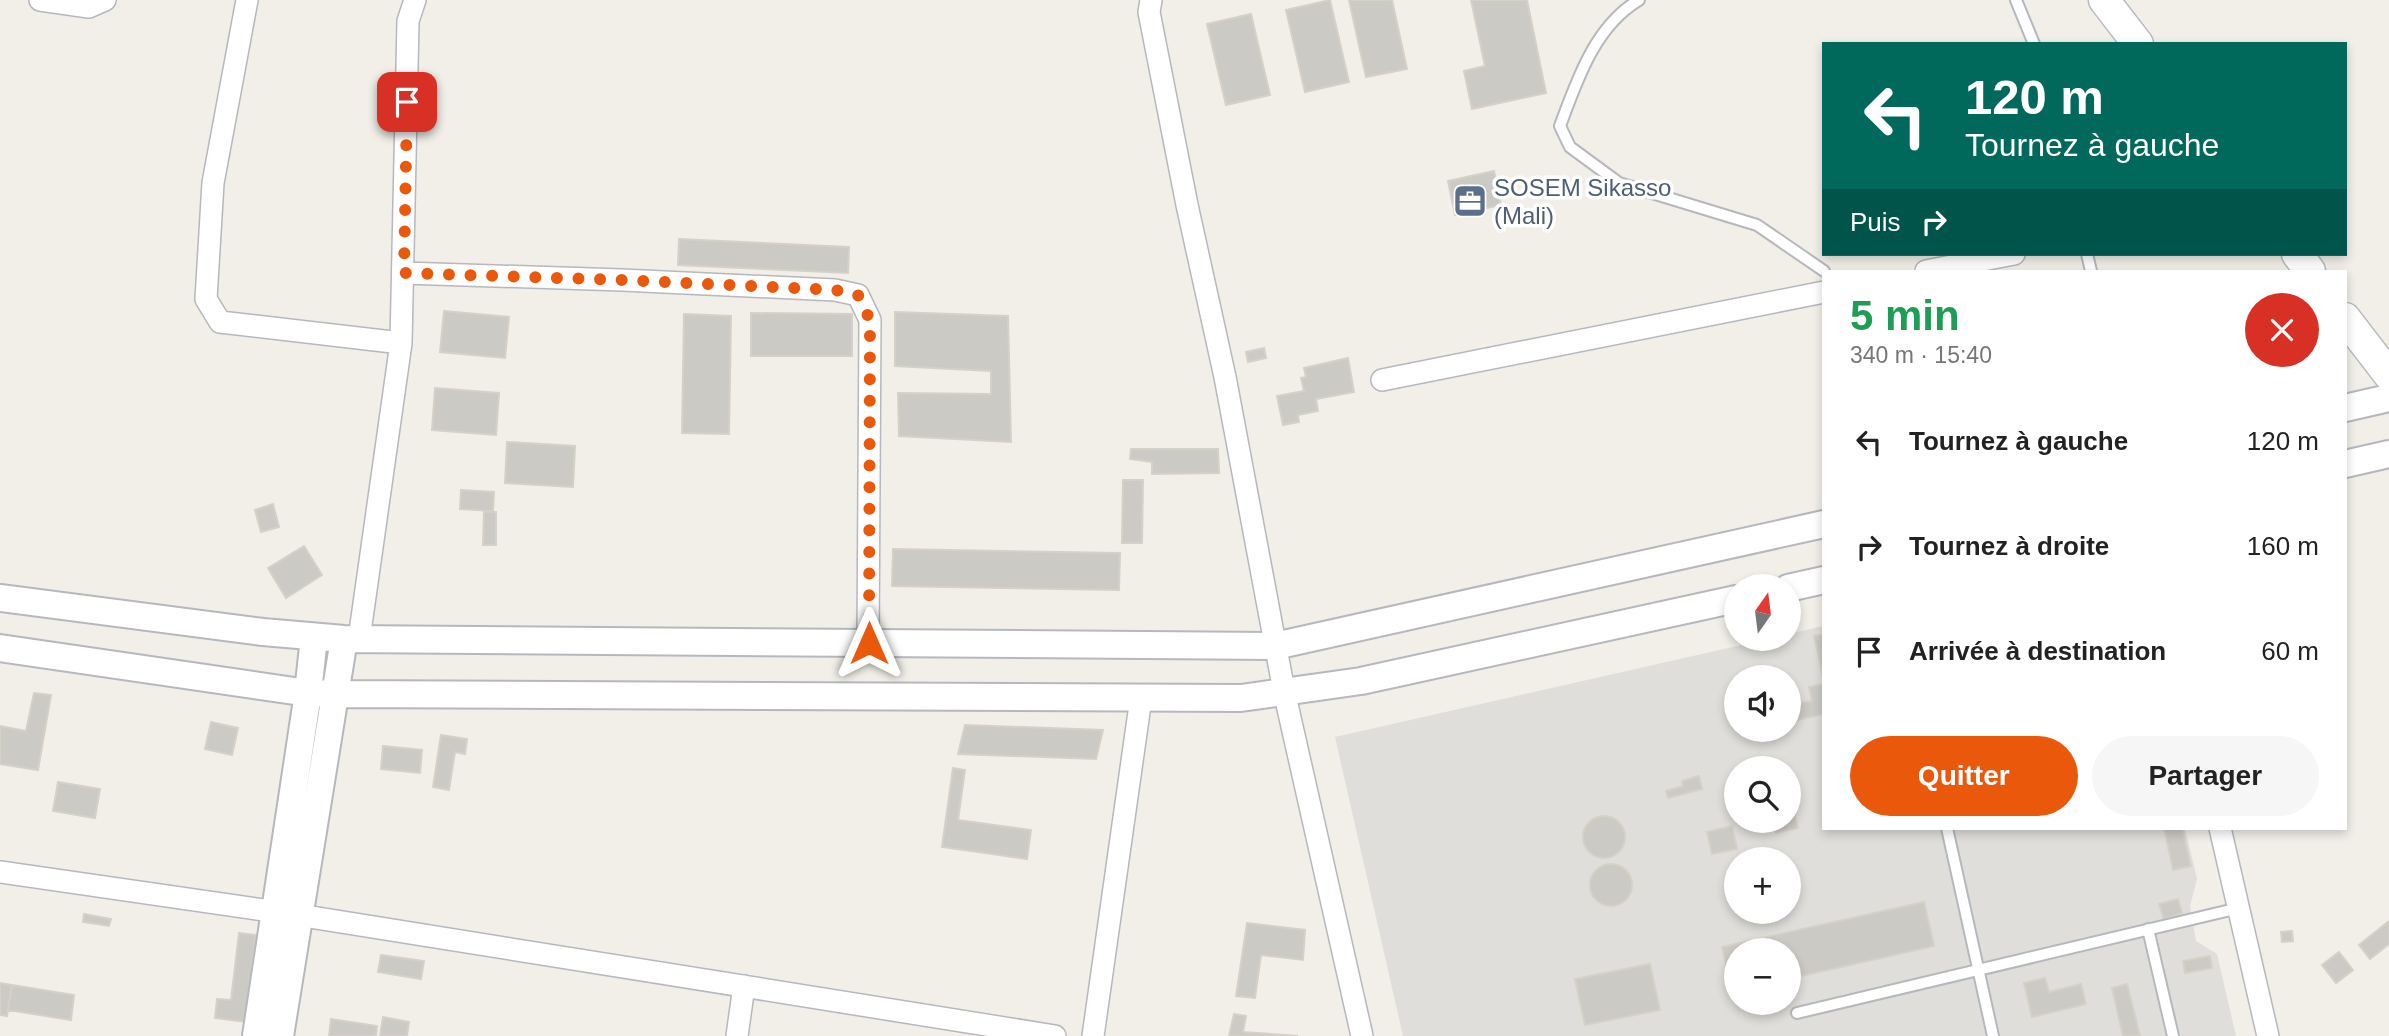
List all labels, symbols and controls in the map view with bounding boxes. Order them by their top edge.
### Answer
icon: left [1850,70,1941,161]
text: 120 m [1965,70,2104,124]
pin [377,72,437,132]
icon: arrive [388,83,426,121]
text: Tournez à gauche [1965,127,2219,163]
place label: SOSEM Sikasso (Mali) [1494,174,1671,229]
office icon: SOSEM Sikasso (Mali) [1451,182,1489,220]
icon: right [1915,203,1953,241]
text: Puis [1850,207,1901,237]
text: 5 min [1850,292,1960,339]
button: close [2245,293,2319,367]
text: 340 m · 15:40 [1850,342,1992,368]
icon: left [1850,423,1888,461]
text: Tournez à gauche [1909,426,2128,456]
text: 120 m [2247,426,2319,456]
icon: right [1850,528,1888,566]
text: Tournez à droite [1909,531,2109,561]
text: 160 m [2247,531,2319,561]
north arrow [1724,574,1801,651]
map controls [1724,574,1801,1015]
position arrow [832,606,906,680]
icon: arrive [1850,633,1888,671]
text: Arrivée à destination [1909,636,2166,666]
text: 60 m [2261,636,2319,666]
button: sound [1724,665,1801,742]
button: Quitter [1850,736,2078,816]
button: Partager [2092,736,2319,816]
button: search [1724,756,1801,833]
button: + [1724,847,1801,924]
button: − [1724,938,1801,1015]

